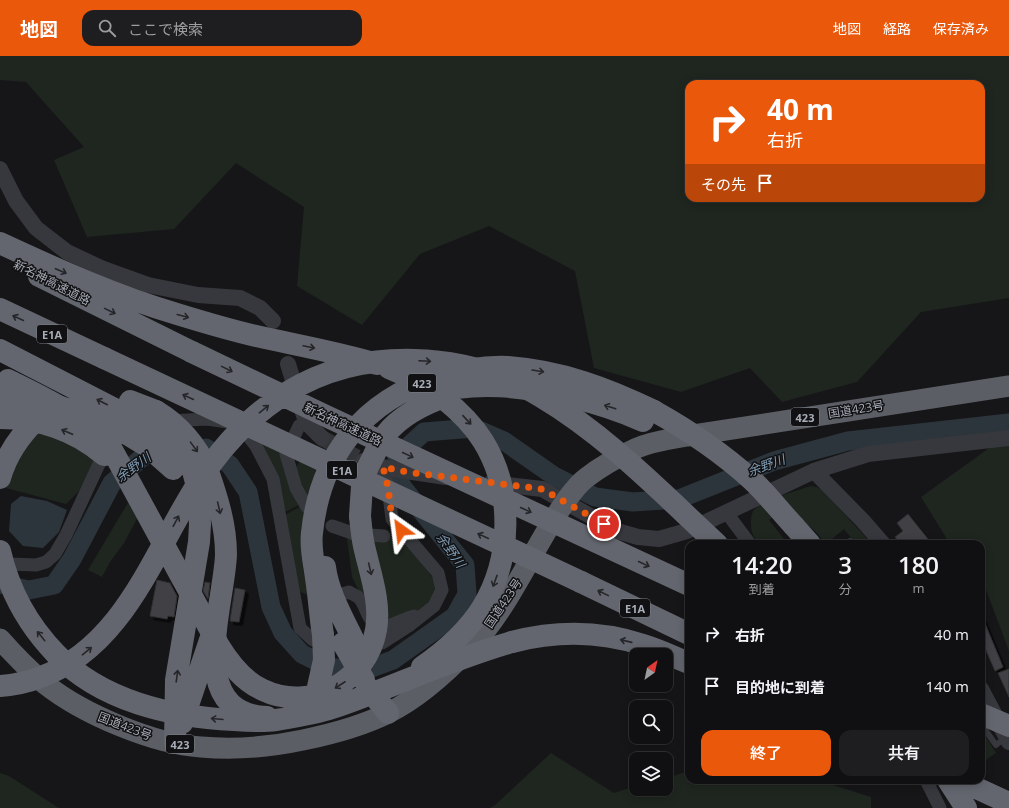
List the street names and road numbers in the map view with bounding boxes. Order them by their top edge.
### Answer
street label: 新名神高速道路 [11,255,93,309]
road number: E1A [37,325,67,343]
road number: 423 [408,374,436,392]
street label: 国道423号 [827,396,885,422]
street label: 新名神高速道路 [301,399,385,449]
road number: 423 [791,408,819,426]
road number: E1A [327,461,357,479]
street label: 国道423号 [480,575,526,631]
road number: E1A [620,599,650,617]
street label: 国道423号 [96,708,154,744]
road number: 423 [166,735,194,753]

